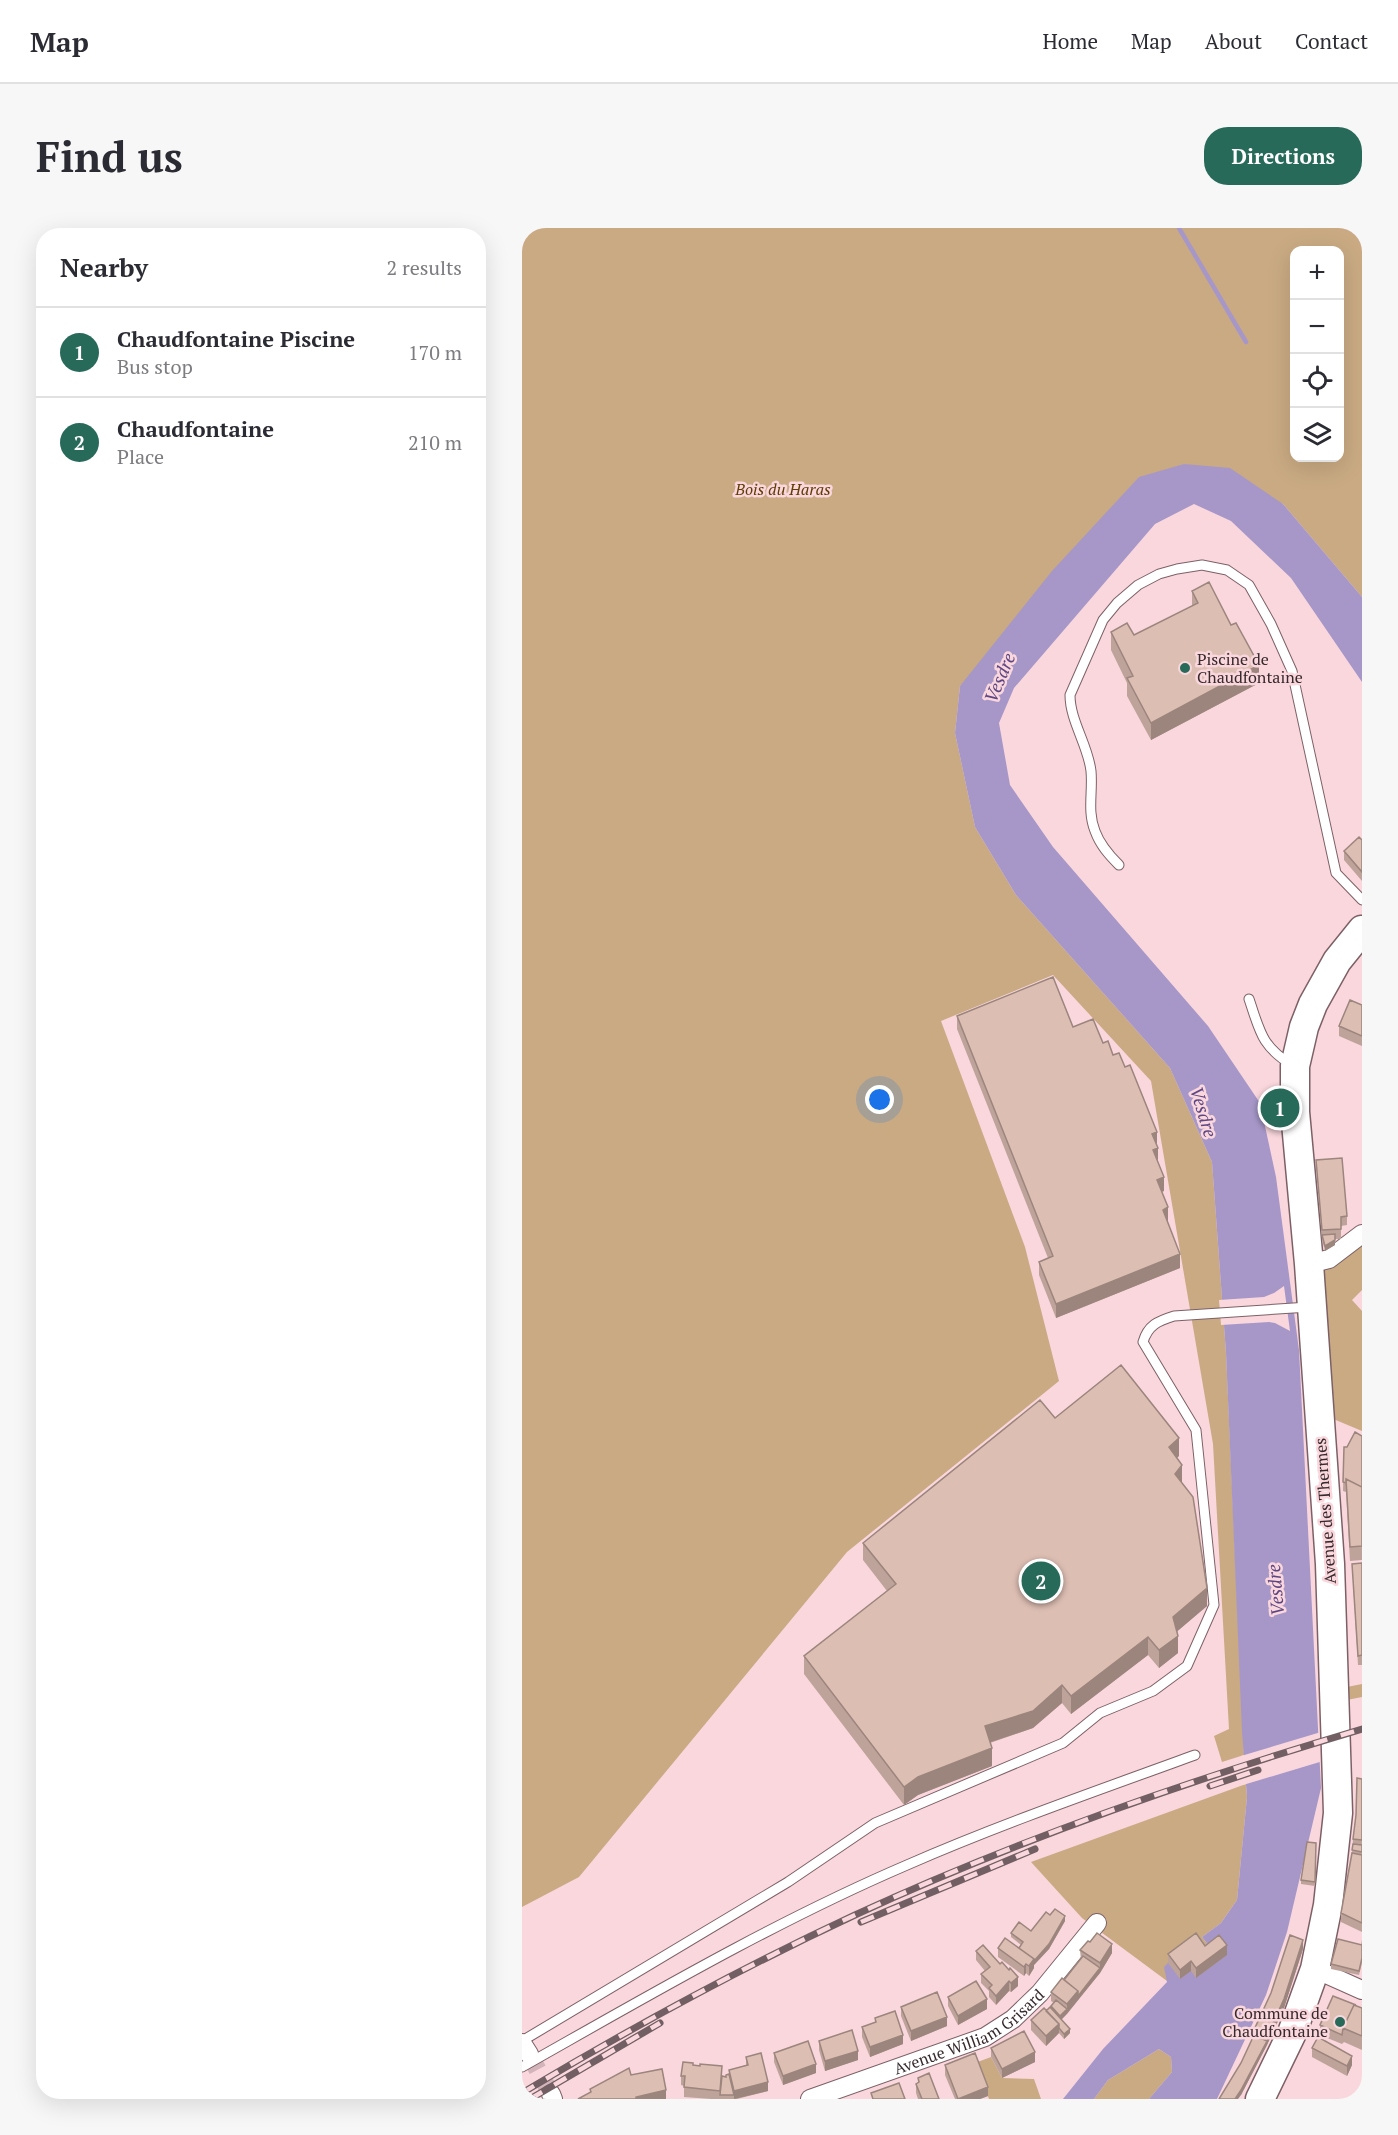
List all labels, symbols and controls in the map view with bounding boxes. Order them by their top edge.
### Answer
text: Map [30,23,89,60]
text: Home [1042,27,1098,55]
text: Map [1131,27,1172,55]
text: About [1205,27,1262,55]
text: Contact [1295,27,1368,55]
button: Directions [1204,127,1362,185]
text: Find us [36,128,183,184]
map controls [1290,246,1344,462]
button: + [1290,246,1344,300]
text: Nearby [60,250,148,284]
text: 2 results [387,254,462,281]
button: − [1290,300,1344,354]
text: Chaudfontaine Piscine [117,324,355,353]
text: 1 [74,339,85,366]
text: 170 m [408,339,462,366]
text: Bus stop [117,353,193,380]
button: locate [1290,354,1344,408]
button: layers [1290,408,1344,462]
text: Chaudfontaine [117,414,274,443]
text: 2 [74,429,85,456]
text: 210 m [408,429,462,456]
text: Place [117,443,164,470]
park label: Bois du Haras [734,478,831,500]
place label: Piscine de Chaudfontaine [1197,648,1303,688]
water label: Vesdre [978,649,1020,706]
marker: Piscine de Chaudfontaine [1178,661,1192,675]
water label: Vesdre [1185,1083,1223,1140]
your location [865,1085,894,1114]
pin: 1 [1260,1086,1299,1130]
street label: Avenue des Thermes [1309,1437,1341,1585]
pin: 2 [1022,1558,1060,1604]
water label: Vesdre [1261,1563,1289,1617]
street label: Avenue William Grisard [891,1984,1049,2079]
place label: Commune de Chaudfontaine [1222,2002,1328,2042]
marker: Commune de Chaudfontaine [1333,2015,1347,2029]

